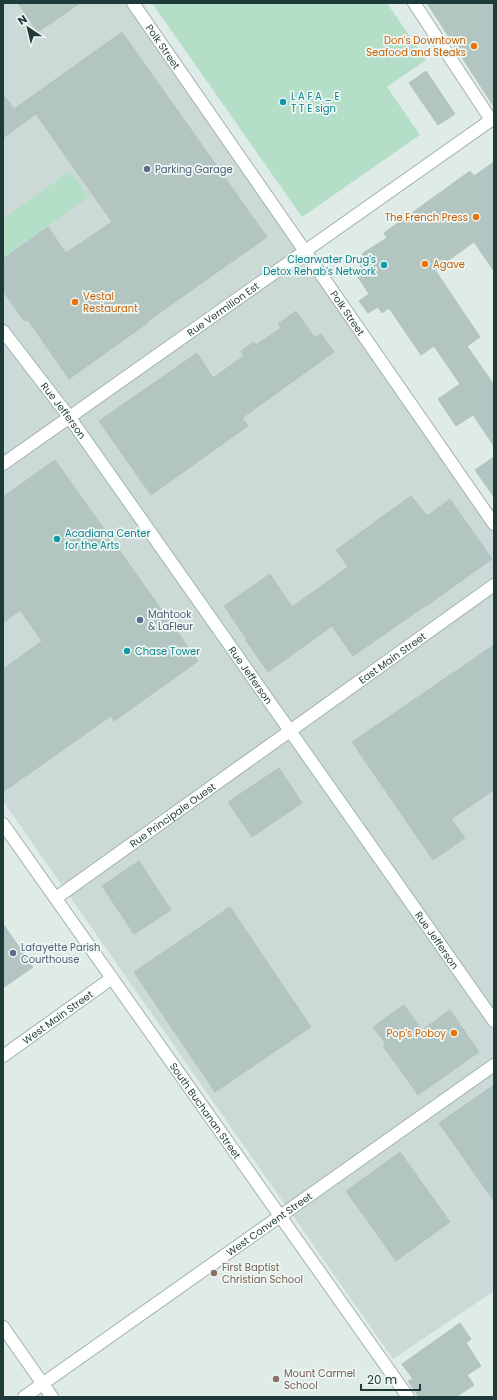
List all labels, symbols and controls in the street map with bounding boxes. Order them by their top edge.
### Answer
north arrow [8,8,48,48]
text: N [14,11,30,29]
street label: Polk Street [142,21,184,73]
place label: Don's Downtown Seafood and Steaks [366,33,466,60]
marker: Don's Downtown Seafood and Steaks [469,41,479,51]
place label: L A F A _ E T T E sign [291,89,340,116]
marker: L A F A _ E T T E sign [278,97,288,107]
place label: Parking Garage [155,162,233,177]
marker: Parking Garage [142,164,152,174]
place label: The French Press [385,210,468,225]
marker: The French Press [471,212,481,222]
place label: Clearwater Drug's Detox Rehab's Network [263,252,377,279]
place label: Agave [433,257,465,272]
marker: Agave [420,259,430,269]
marker: Clearwater Drug's Detox Rehab's Network [379,260,389,270]
street label: Rue Vermilion Est [184,279,263,340]
street label: Polk Street [326,288,368,339]
place label: Vestal Restaurant [83,289,138,316]
marker: Vestal Restaurant [70,297,80,307]
street label: Rue Jefferson [37,379,89,442]
place label: Acadiana Center for the Arts [65,526,151,553]
marker: Acadiana Center for the Arts [52,534,62,544]
place label: Mahtook & LaFleur [148,607,193,634]
marker: Mahtook & LaFleur [135,615,145,625]
street label: East Main Street [356,629,429,688]
street label: Rue Jefferson [225,643,276,707]
place label: Chase Tower [135,644,200,659]
marker: Chase Tower [122,646,132,656]
street label: Rue Principale Ouest [127,779,219,851]
street label: Rue Jefferson [411,908,462,972]
place label: Lafayette Parish Courthouse [21,940,100,967]
marker: Lafayette Parish Courthouse [8,948,18,958]
street label: West Main Street [19,987,96,1048]
place label: Pop's Poboy [387,1026,446,1041]
marker: Pop's Poboy [449,1028,459,1038]
street label: South Buchanan Street [166,1060,245,1162]
street label: West Convent Street [223,1189,316,1260]
place label: First Baptist Christian School [222,1260,303,1287]
marker: First Baptist Christian School [209,1268,219,1278]
place label: Mount Carmel School [284,1366,355,1393]
scale bar [361,1366,420,1392]
text: 20 m [367,1371,397,1388]
marker: Mount Carmel School [271,1374,281,1384]

